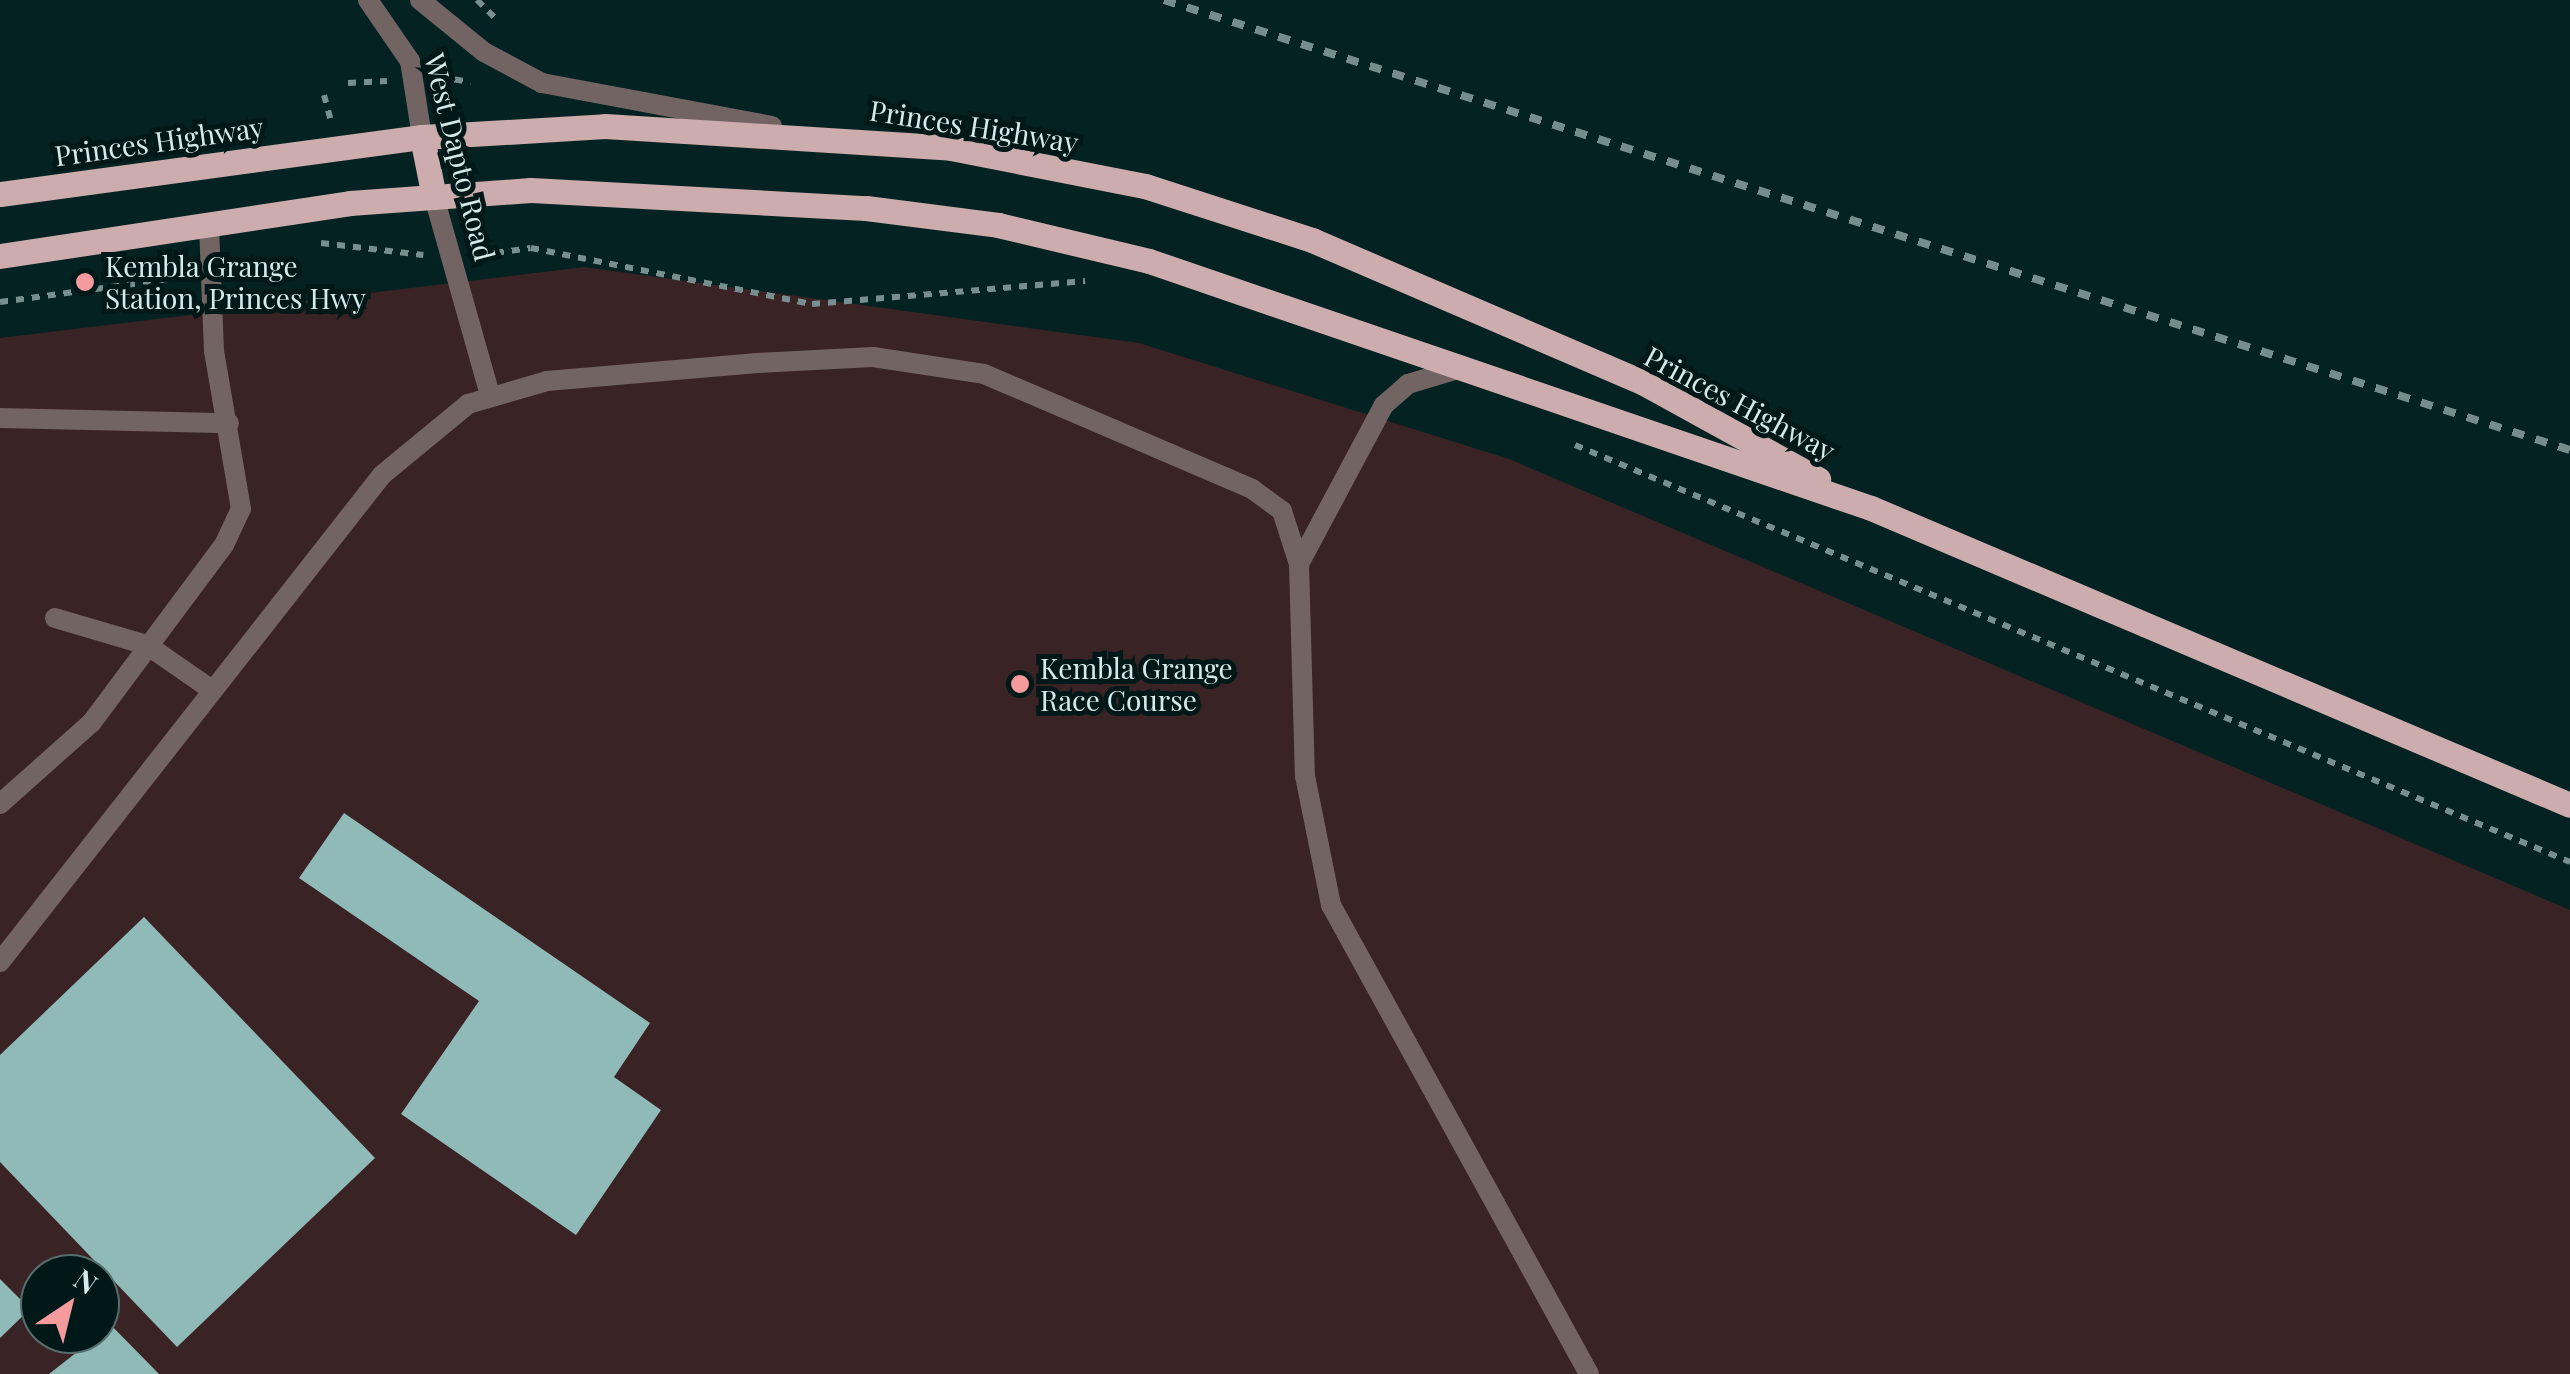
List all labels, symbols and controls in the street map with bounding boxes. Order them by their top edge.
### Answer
street label: West Dapto Road [418,49,502,265]
street label: Princes Highway [867,93,1081,159]
street label: Princes Highway [52,110,266,172]
place label: Kembla Grange Station, Princes Hwy [105,249,366,315]
marker: Kembla Grange Station, Princes Hwy [74,271,96,293]
street label: Princes Highway [1639,339,1841,467]
place label: Kembla Grange Race Course [1040,651,1233,717]
marker: Kembla Grange Race Course [1009,673,1031,695]
north arrow [20,1254,120,1354]
text: N [67,1260,105,1302]

